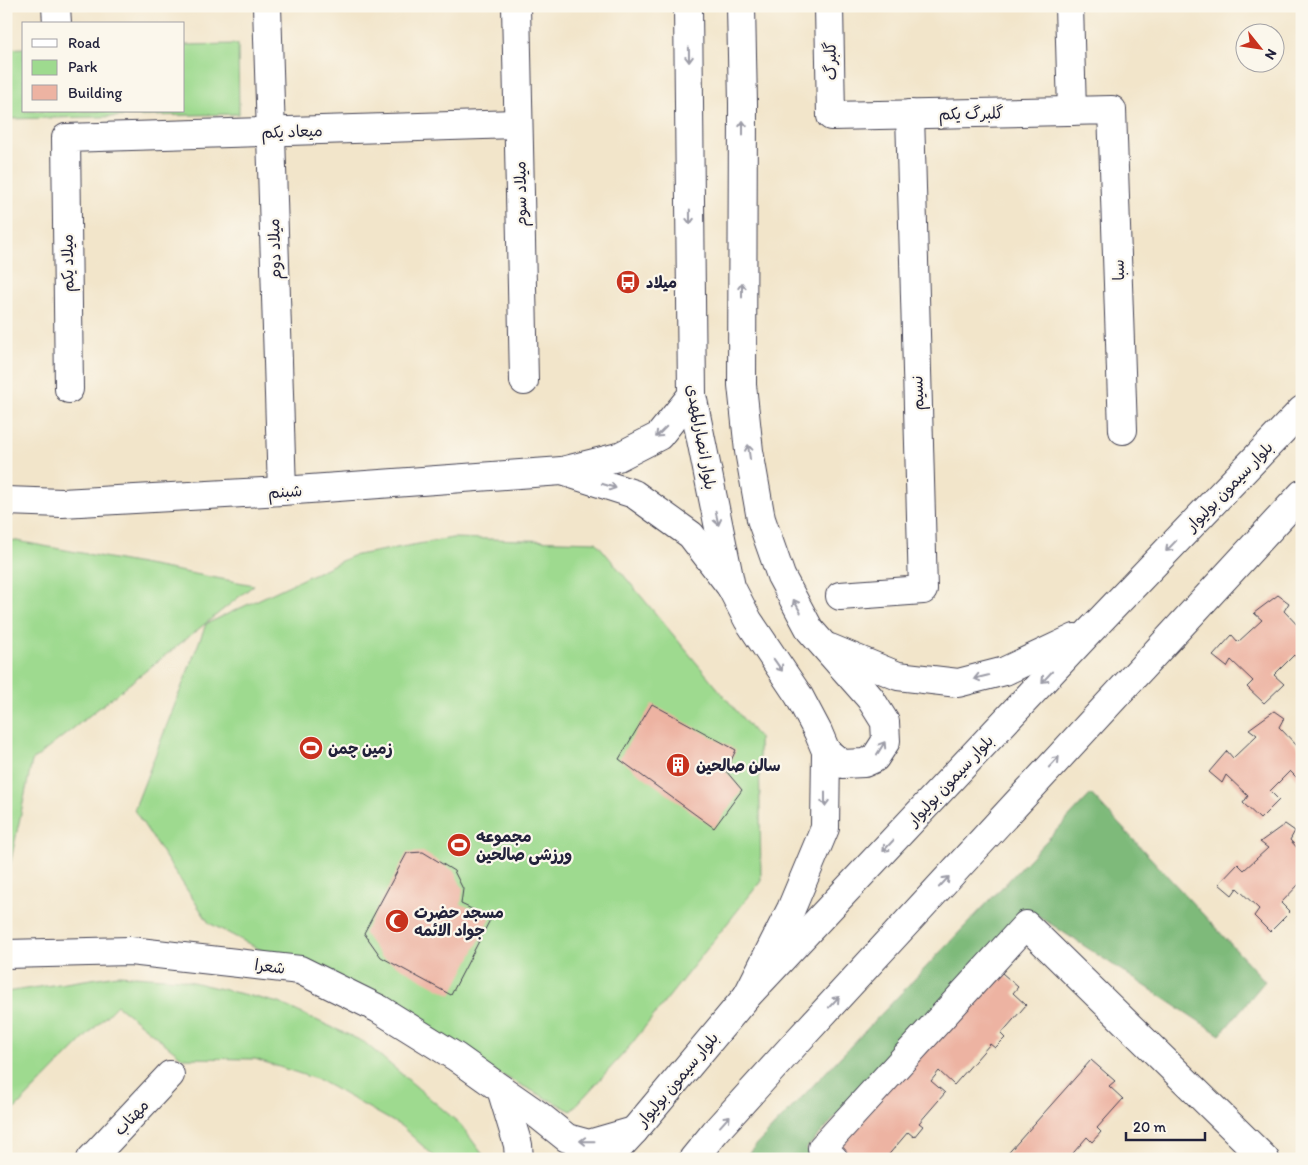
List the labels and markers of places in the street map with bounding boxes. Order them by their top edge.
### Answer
bus stop icon: میلاد [615,269,641,295]
place label: میلاد [646,273,677,292]
sports icon: زمین چمن [298,735,324,761]
place label: زمین چمن [328,739,393,758]
building icon: سالن صالحین [665,752,691,778]
place label: سالن صالحین [696,756,781,775]
place label: مجموعه ورزشی صالحین [476,827,572,865]
sports icon: مجموعه ورزشی صالحین [446,832,472,858]
place label: مسجد حضرت جواد الائمه [414,903,504,941]
mosque icon: مسجد حضرت جواد الائمه [384,908,410,934]

